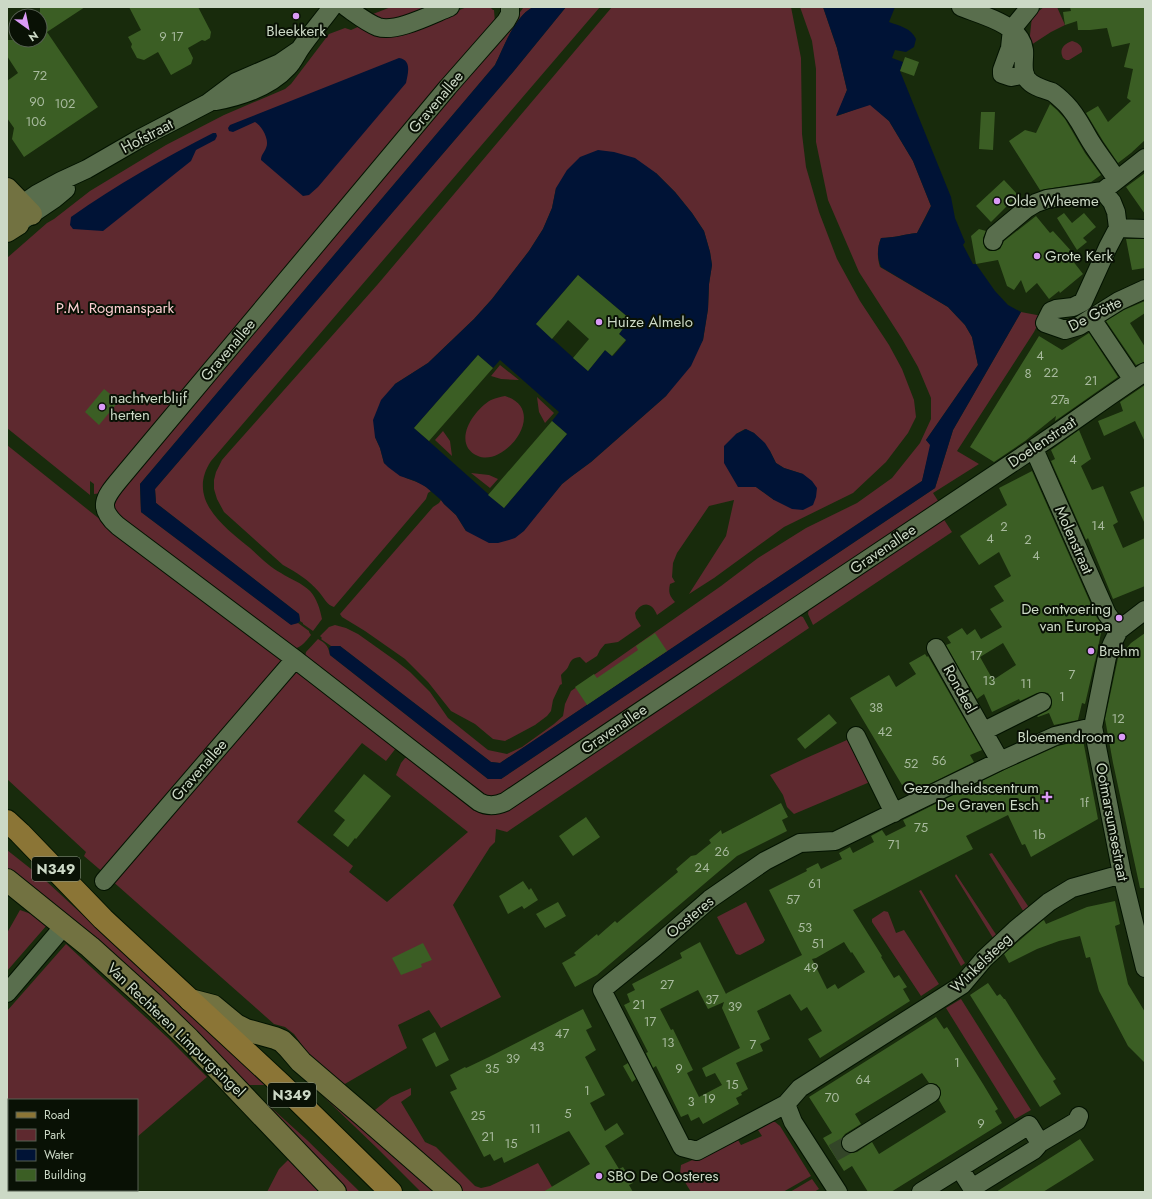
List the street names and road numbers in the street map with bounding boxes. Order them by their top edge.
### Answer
street label: Gravenallee [403,66,469,138]
street label: Hofstraat [117,113,177,159]
street label: De Götte [1065,291,1126,337]
street label: Gravenallee [195,314,261,386]
street label: Doelenstraat [1004,411,1081,473]
street label: Molenstraat [1049,503,1099,578]
street label: Gravenallee [846,519,921,579]
street label: Rondeel [938,661,982,717]
street label: Gravenallee [577,699,652,759]
street label: Gravenallee [166,734,232,806]
street label: Ootmarsumsestraat [1090,761,1134,883]
road number: N349 [32,857,80,881]
street label: Oosteres [661,891,719,943]
street label: Winkelsteeg [945,928,1017,998]
street label: Van Rechteren Limpurgsingel [102,958,250,1102]
road number: N349 [268,1083,316,1107]

